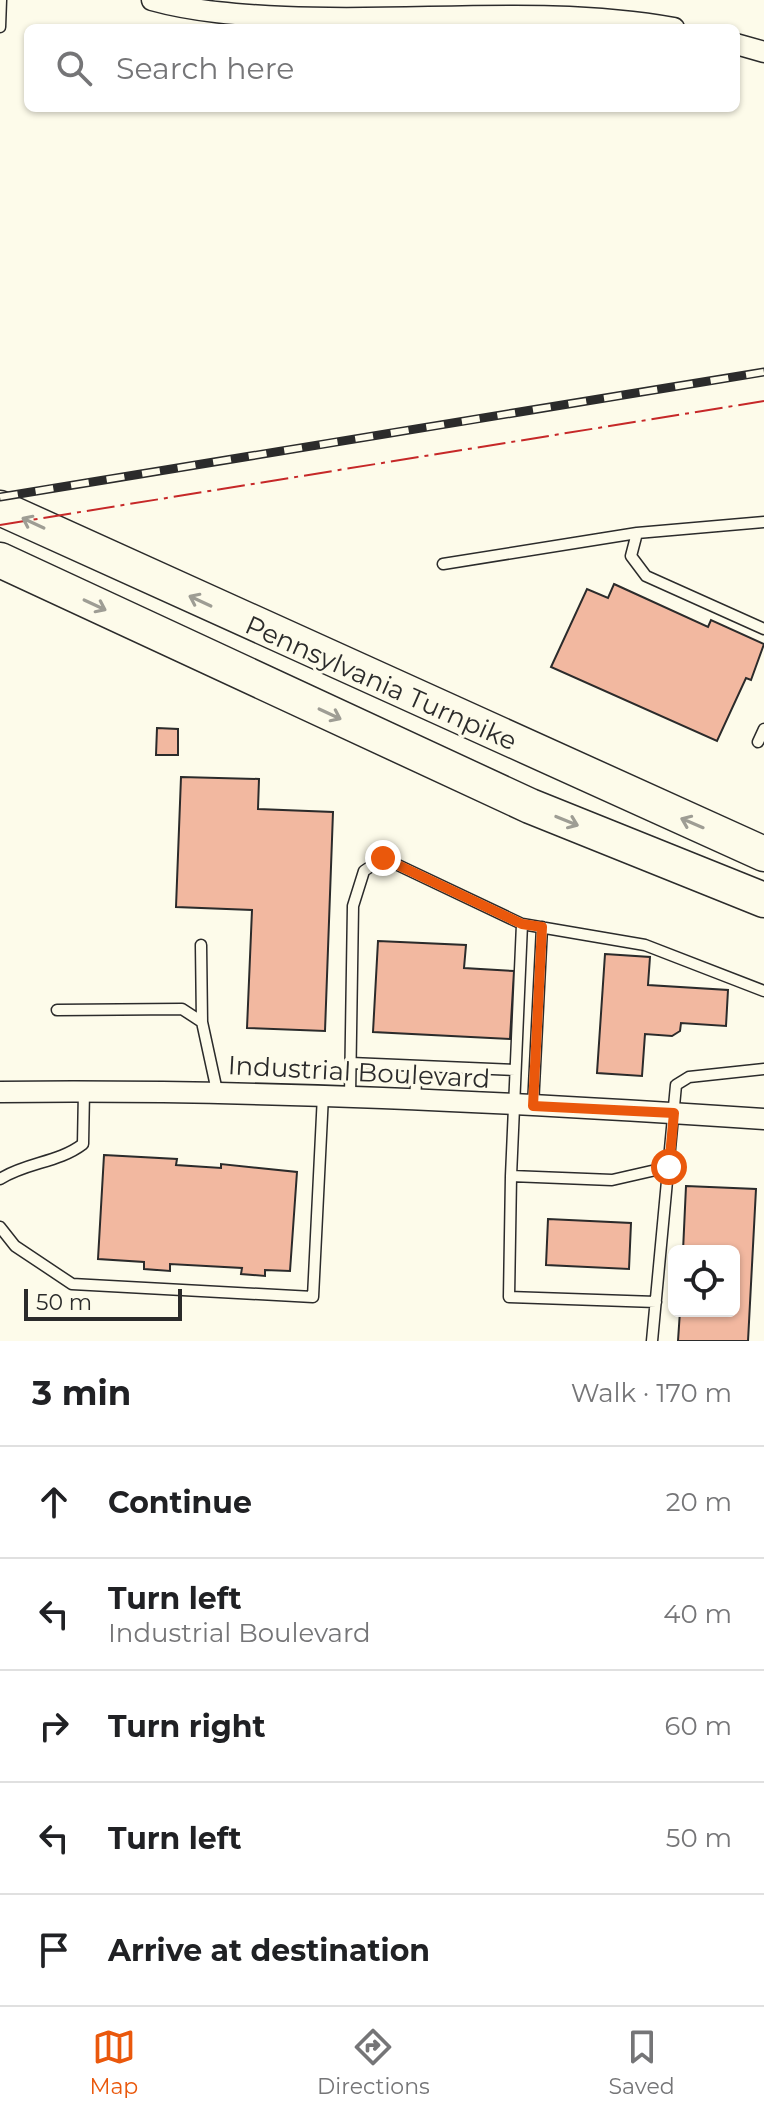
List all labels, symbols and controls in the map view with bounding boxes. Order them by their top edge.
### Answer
search box [24,24,740,112]
icon: search [52,46,96,90]
text: Search here [116,50,294,87]
one-way arrow [21,515,45,530]
one-way arrow [189,592,213,607]
one-way arrow [82,598,106,613]
street label: Pennsylvania Turnpike [240,609,522,757]
one-way arrow [318,708,342,723]
one-way arrow [554,815,579,829]
one-way arrow [680,815,705,830]
route end [365,840,401,876]
street label: Industrial Boulevard [227,1049,491,1095]
route start [651,1149,687,1185]
map controls [668,1245,740,1317]
button: locate [668,1245,740,1317]
scale bar [24,1285,182,1321]
text: 50 m [36,1289,92,1316]
text: 3 min [32,1372,131,1414]
text: Walk · 170 m [571,1377,732,1409]
icon: ahead [32,1480,76,1524]
text: Continue [108,1484,252,1521]
text: 20 m [666,1486,732,1518]
text: Turn left [108,1580,241,1617]
icon: left [32,1592,76,1636]
text: 40 m [663,1598,732,1630]
text: Industrial Boulevard [108,1617,371,1649]
icon: right [32,1704,76,1748]
text: Turn right [108,1708,265,1745]
text: 60 m [665,1710,732,1742]
icon: left [32,1816,76,1860]
text: Turn left [108,1820,241,1857]
text: 50 m [666,1822,732,1854]
icon: arrive [32,1928,76,1972]
text: Arrive at destination [108,1932,430,1969]
tab: Map [89,2025,138,2100]
tab: Directions [317,2025,430,2100]
tab: Saved [609,2025,675,2100]

